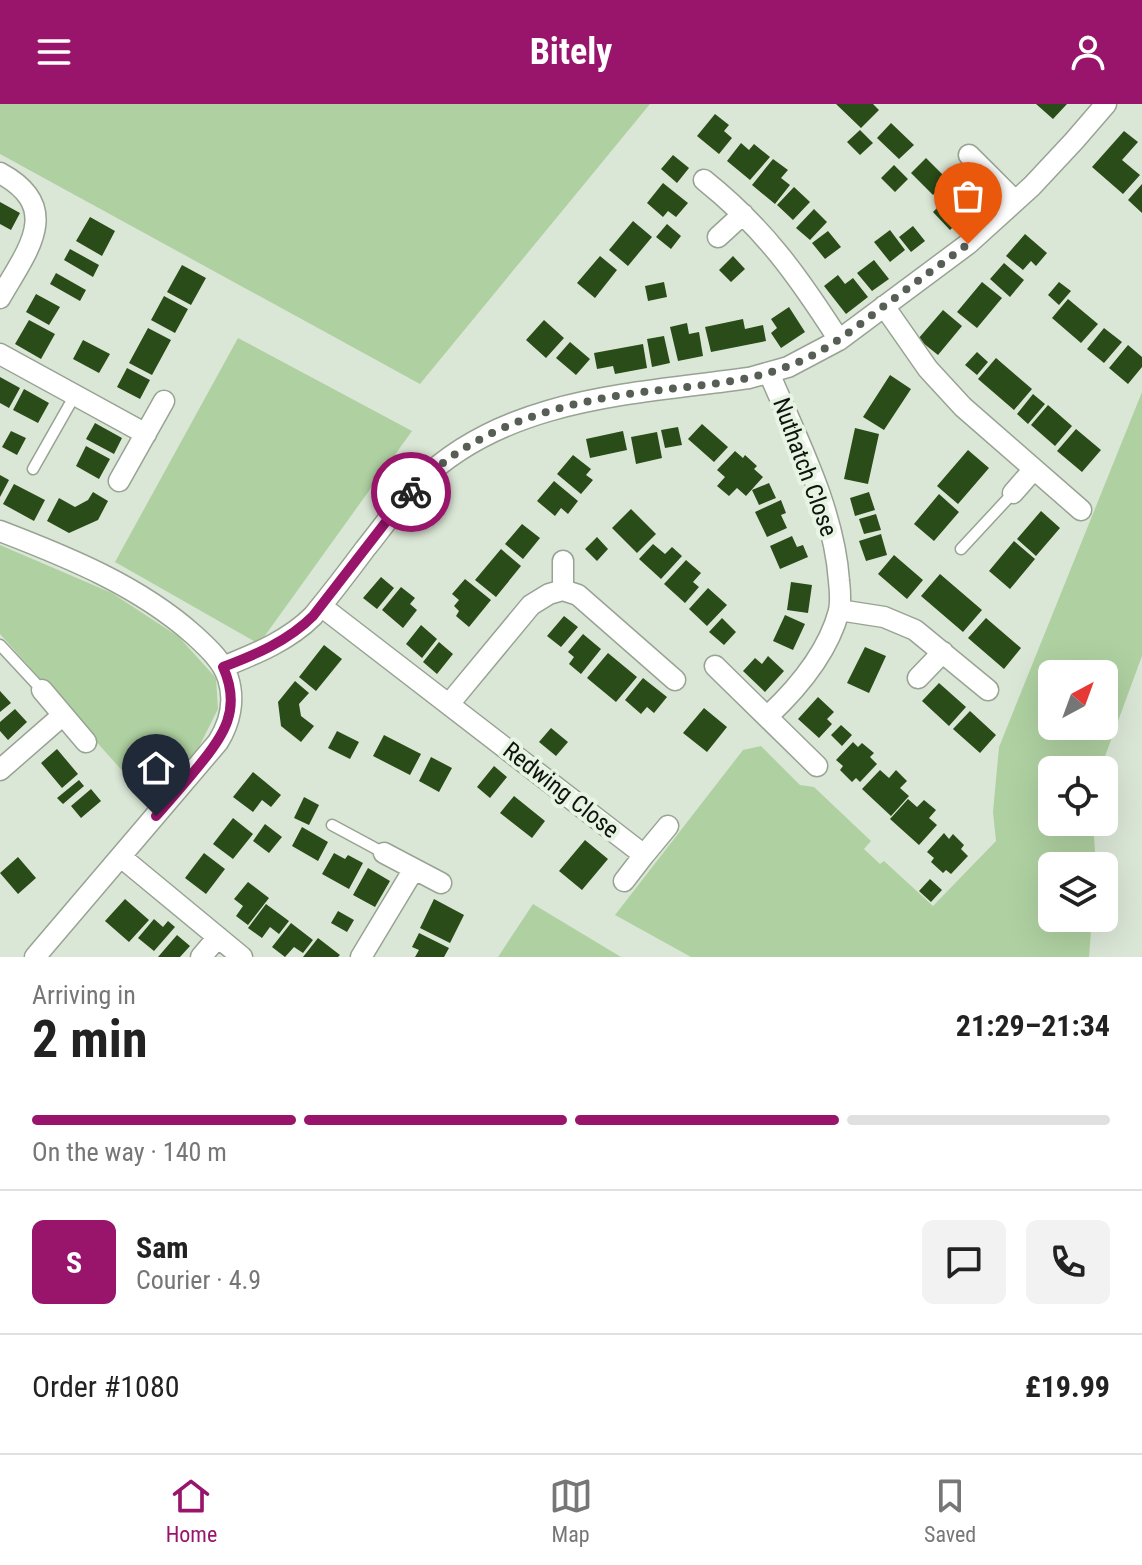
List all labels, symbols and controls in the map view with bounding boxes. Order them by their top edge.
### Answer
icon: menu [32,30,76,74]
icon: person [1066,30,1110,74]
text: Bitely [530,31,612,73]
pin [934,162,1002,244]
icon: bag [946,174,990,218]
street label: Nuthatch Close [767,394,843,540]
courier [371,452,451,532]
icon: bike [389,470,433,514]
north arrow [1038,660,1118,740]
map controls [1038,660,1118,932]
pin [122,734,190,816]
street label: Redwing Close [497,736,625,844]
icon: home [134,746,178,790]
button: locate [1038,756,1118,836]
button: layers [1038,852,1118,932]
text: Arriving in [32,980,136,1010]
text: 21:29–21:34 [956,1008,1110,1043]
text: 2 min [32,1009,148,1070]
text: On the way · 140 m [32,1137,227,1167]
button: chat [922,1220,1006,1304]
button: phone [1026,1220,1110,1304]
text: Sam [136,1230,189,1265]
text: S [66,1245,82,1280]
text: Courier · 4.9 [136,1265,261,1295]
text: Order #1080 [32,1369,180,1404]
text: £19.99 [1025,1369,1110,1404]
tab: Home [166,1474,217,1547]
tab: Map [549,1474,593,1547]
tab: Saved [924,1474,976,1547]

